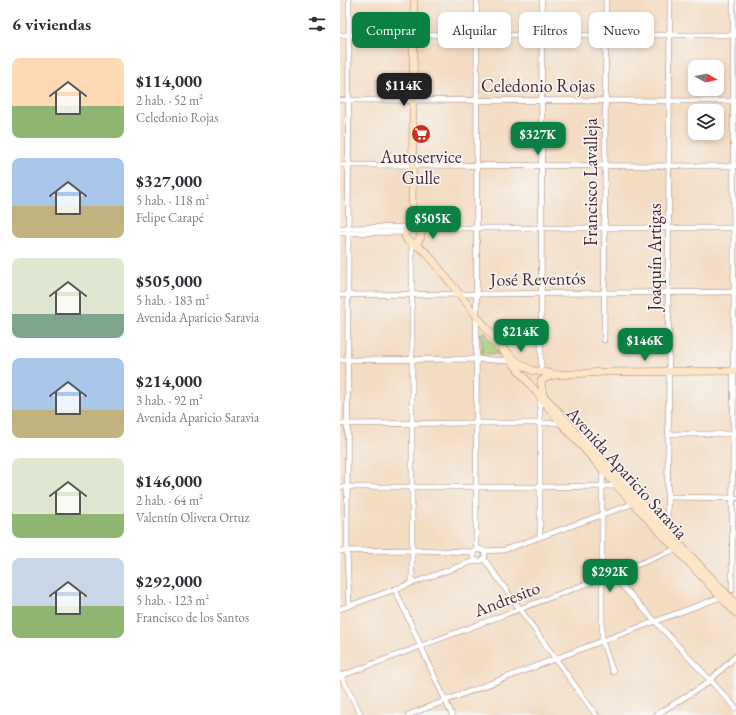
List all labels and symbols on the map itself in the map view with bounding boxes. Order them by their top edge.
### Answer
north arrow [688,60,724,96]
pin: $114K [376,73,432,107]
street label: Celedonio Rojas [481,74,595,97]
street label: Francisco Lavalleja [579,117,602,246]
pin: $327K [510,122,566,156]
supermarket icon: Autoservice Gulle [410,123,432,145]
place label: Autoservice Gulle [379,145,462,189]
street label: Joaquín Artigas [643,203,666,313]
pin: $505K [405,206,461,240]
street label: José Reventós [488,266,586,291]
pin: $214K [493,319,549,353]
pin: $146K [617,328,673,362]
street label: Avenida Aparicio Saravia [561,401,694,544]
pin: $292K [582,559,638,593]
street label: Andresito [470,575,543,622]

